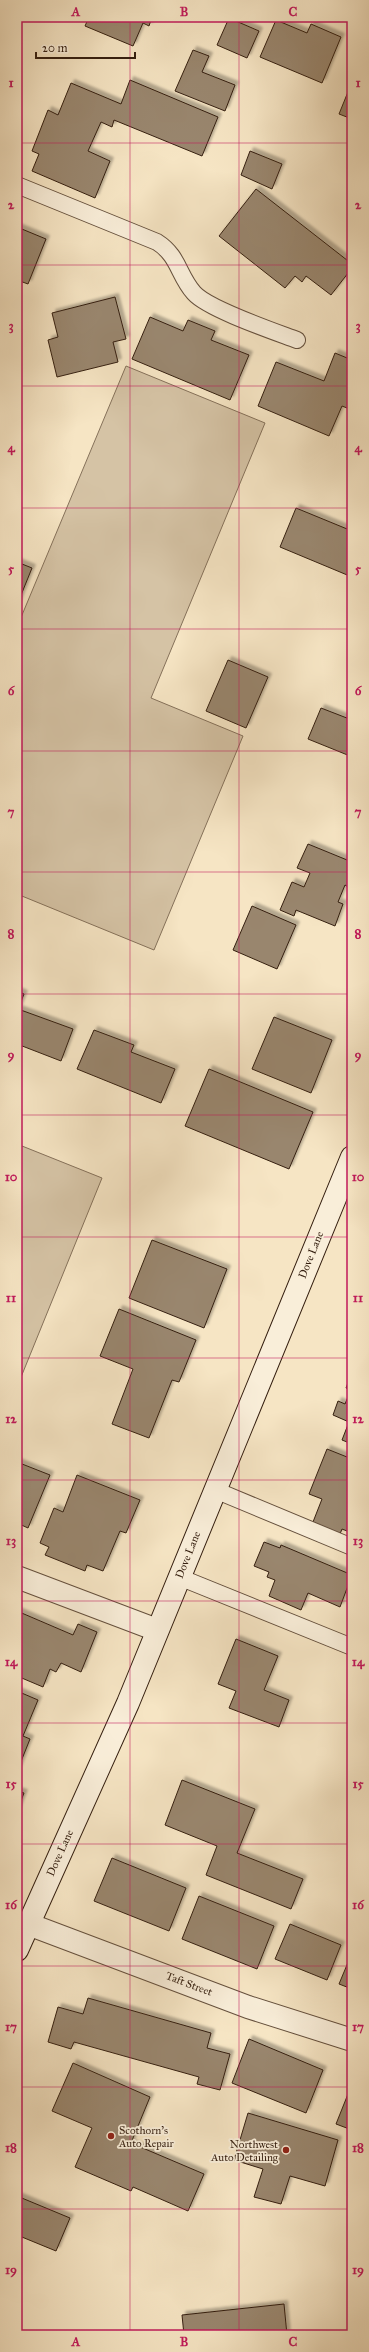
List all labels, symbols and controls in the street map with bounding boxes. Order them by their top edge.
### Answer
text: A [71,4,81,20]
text: B [180,4,189,20]
text: C [289,4,298,20]
scale bar [36,34,135,60]
text: 20 m [42,41,68,55]
text: 1 [8,75,14,91]
text: 1 [355,75,361,91]
text: 2 [8,197,15,213]
text: 2 [355,197,362,213]
text: 3 [8,318,14,334]
text: 3 [355,318,361,334]
text: 4 [7,440,15,456]
text: 4 [354,440,362,456]
text: 5 [8,561,15,577]
text: 5 [355,561,362,577]
text: 6 [8,683,16,699]
text: 6 [355,683,363,699]
text: 7 [8,804,15,820]
text: 7 [355,804,362,820]
text: 8 [8,926,15,942]
text: 8 [355,926,362,942]
text: 9 [8,1047,15,1063]
text: 9 [355,1047,362,1063]
text: 10 [5,1169,18,1185]
text: 10 [352,1169,365,1185]
street label: Dove Lane [296,1229,326,1280]
text: 11 [6,1290,16,1306]
text: 11 [353,1290,363,1306]
text: 12 [5,1411,17,1427]
text: 12 [352,1411,364,1427]
street label: Dove Lane [173,1529,203,1580]
text: 13 [6,1533,16,1549]
text: 13 [353,1533,363,1549]
text: 14 [5,1654,18,1670]
text: 14 [352,1654,365,1670]
text: 15 [5,1776,17,1792]
text: 15 [352,1776,364,1792]
street label: Dove Lane [44,1827,76,1878]
text: 16 [5,1897,18,1913]
text: 16 [352,1897,365,1913]
street label: Taft Street [164,1969,214,1999]
text: 17 [5,2019,17,2035]
text: 17 [352,2019,364,2035]
place label: Scothorn's Auto Repair [118,2124,174,2150]
marker: Scothorn's Auto Repair [106,2131,116,2141]
place label: Northwest Auto Detailing [210,2138,279,2164]
text: 18 [5,2140,17,2156]
text: 18 [352,2140,364,2156]
marker: Northwest Auto Detailing [281,2145,291,2155]
text: 19 [5,2262,17,2278]
text: 19 [352,2262,364,2278]
text: A [71,2334,81,2350]
text: B [180,2334,189,2350]
text: C [289,2334,298,2350]

